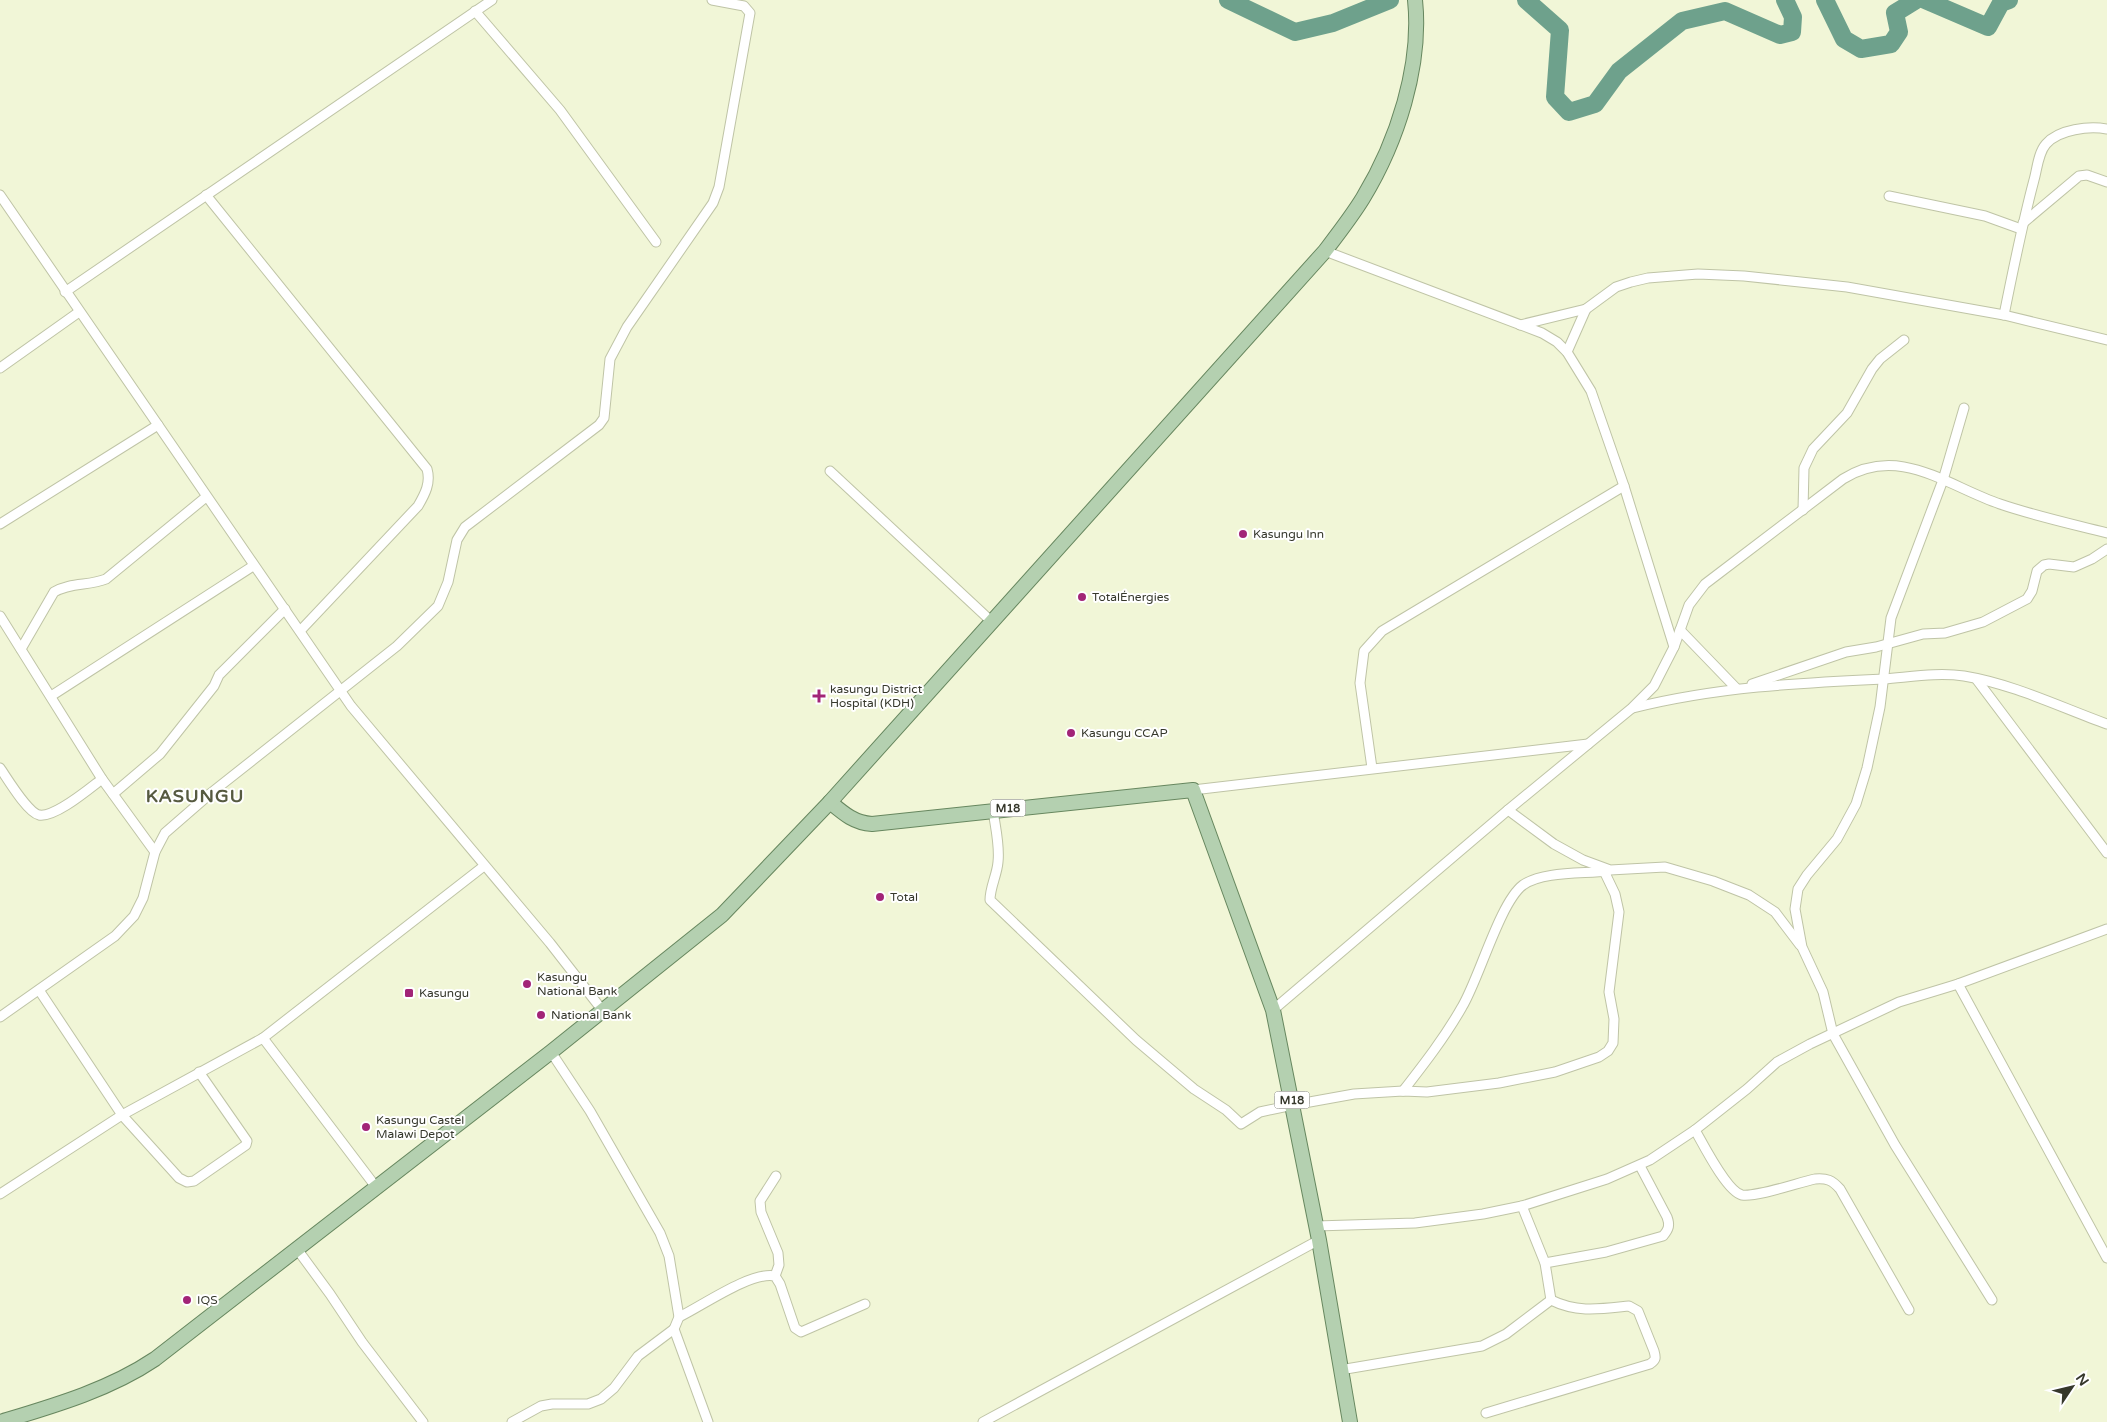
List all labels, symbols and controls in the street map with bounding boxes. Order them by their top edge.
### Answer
place label: Kasungu Inn [1253,527,1324,541]
marker: Kasungu Inn [1237,528,1249,540]
place label: TotalÉnergies [1092,590,1169,604]
marker: TotalÉnergies [1076,591,1088,603]
place label: kasungu District Hospital (KDH) [830,682,923,710]
marker: kasungu District Hospital (KDH) [812,689,826,703]
place label: Kasungu CCAP [1081,726,1168,740]
marker: Kasungu CCAP [1065,727,1077,739]
district label: KASUNGU [146,785,244,807]
road number: M18 [990,800,1026,816]
place label: Total [890,890,918,904]
marker: Total [874,891,886,903]
place label: Kasungu National Bank [537,970,618,998]
marker: Kasungu National Bank [521,978,533,990]
place label: Kasungu [419,986,469,1000]
marker: Kasungu [403,987,415,999]
place label: National Bank [551,1008,632,1022]
marker: National Bank [535,1009,547,1021]
road number: M18 [1274,1092,1310,1108]
place label: Kasungu Castel Malawi Depot [376,1113,464,1141]
marker: Kasungu Castel Malawi Depot [360,1121,372,1133]
place label: IQS [197,1293,218,1307]
marker: IQS [181,1294,193,1306]
north arrow [2047,1362,2097,1412]
text: N [2072,1370,2092,1389]

